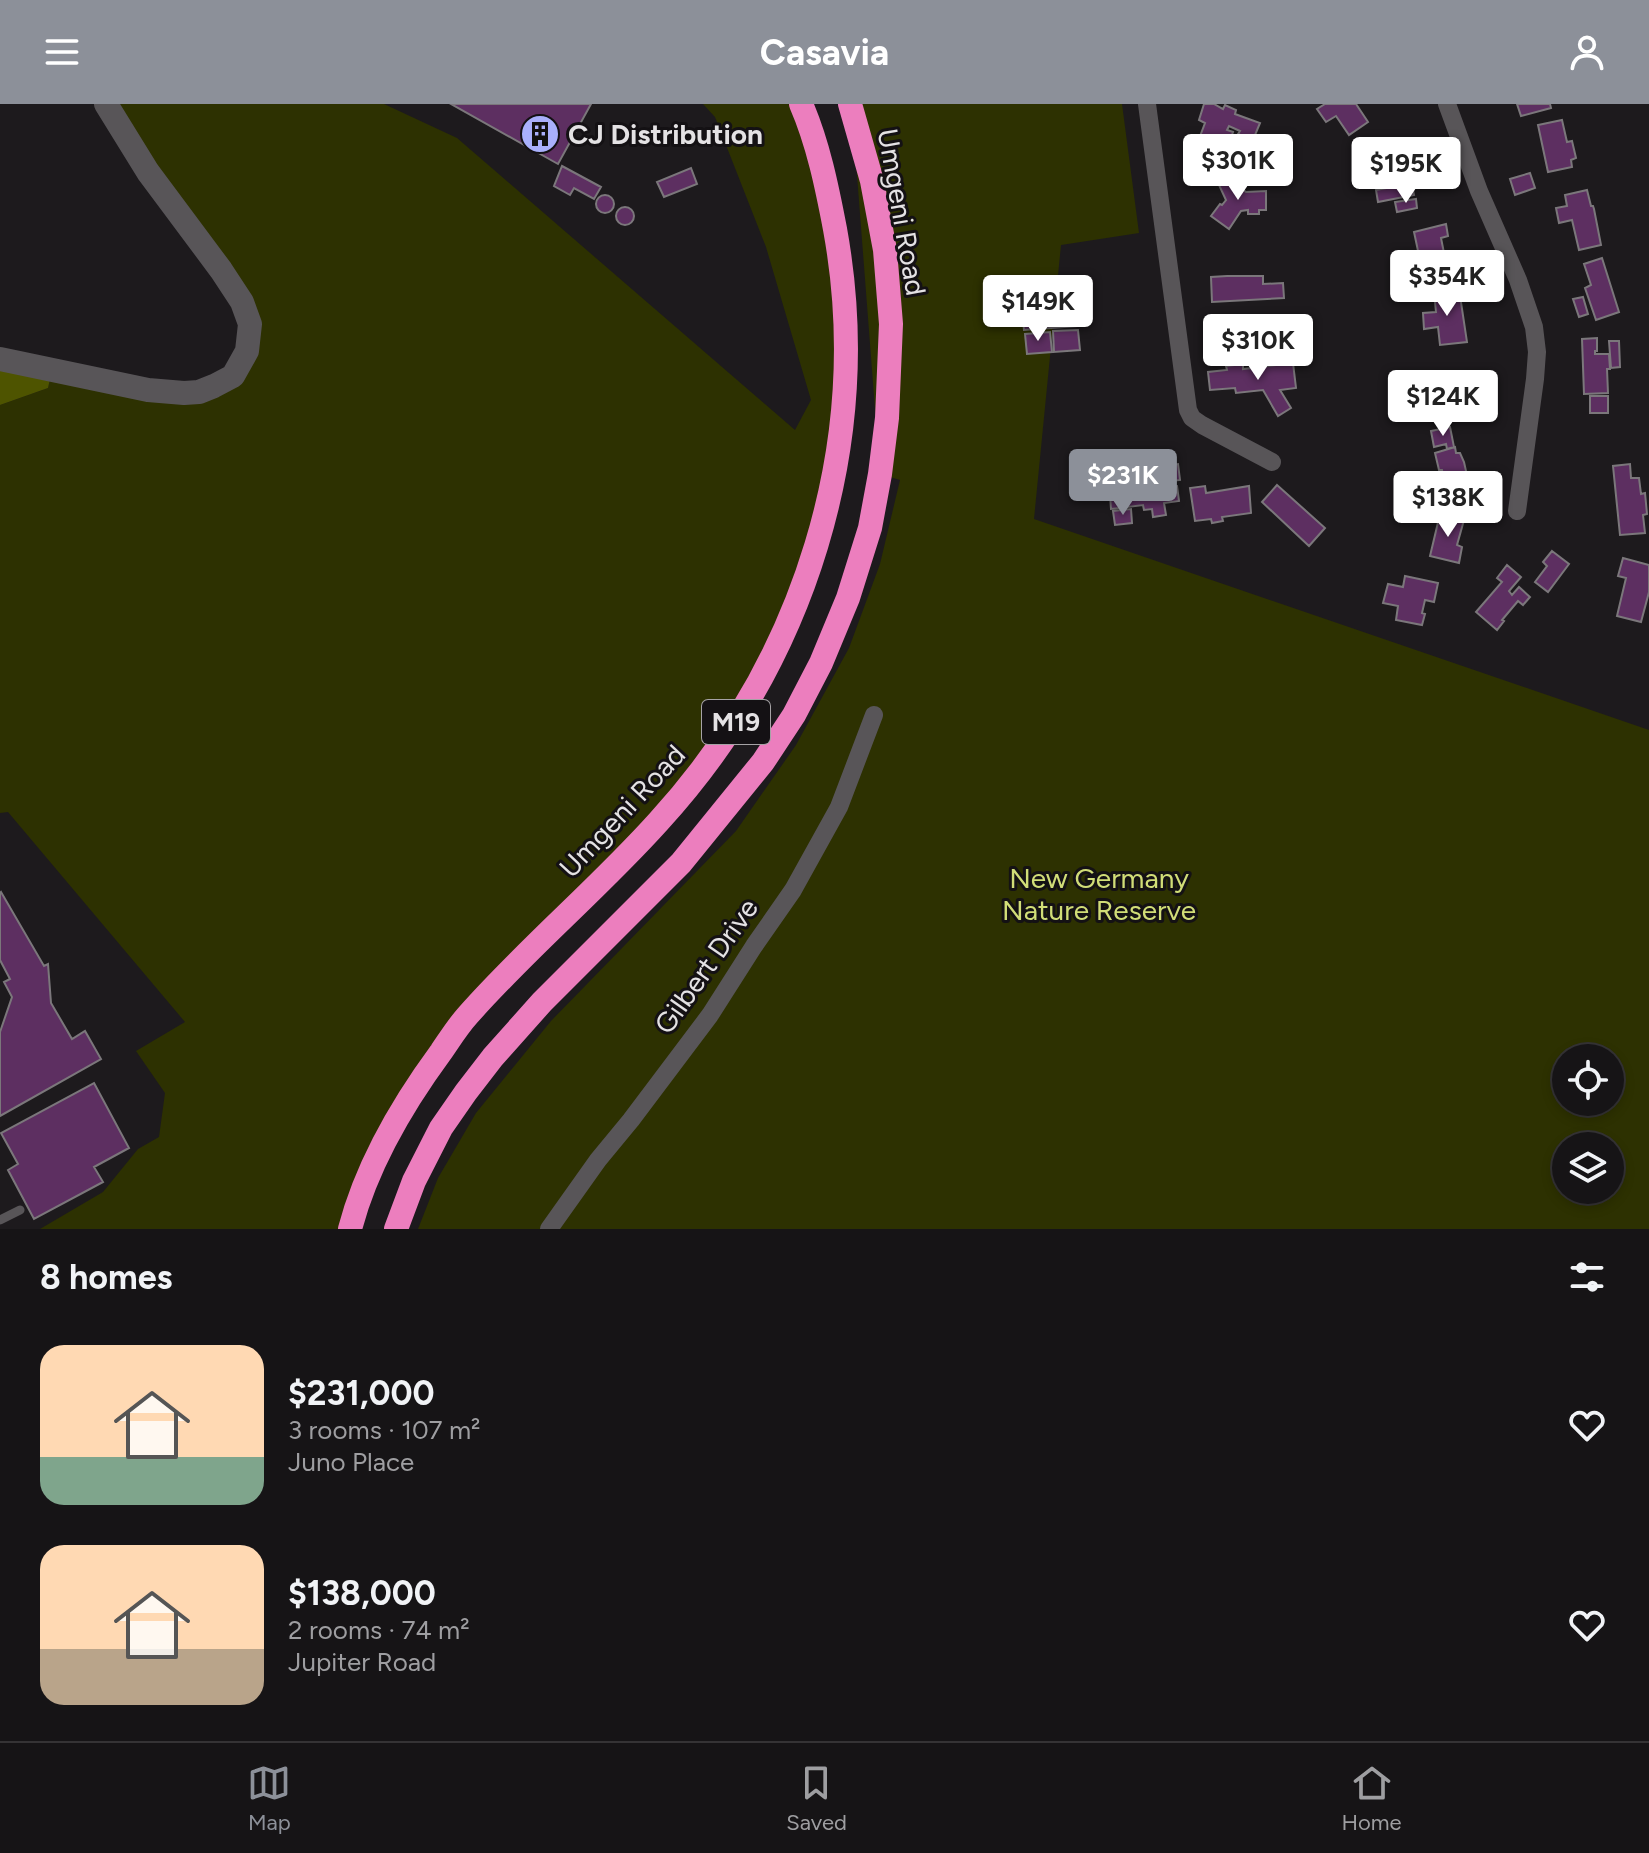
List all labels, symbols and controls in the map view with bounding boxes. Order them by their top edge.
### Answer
icon: menu [40,30,84,74]
icon: person [1565,30,1609,74]
text: Casavia [760,31,889,74]
building icon: CJ Distribution [519,113,561,155]
place label: CJ Distribution [568,117,763,151]
street label: Umgeni Road [871,126,933,298]
pin: $301K [1182,134,1294,202]
pin: $195K [1350,137,1462,205]
text: $301K [1201,144,1275,176]
text: $195K [1370,147,1442,179]
pin: $354K [1391,250,1503,318]
text: $354K [1408,260,1486,292]
pin: $149K [982,275,1094,343]
text: $149K [1001,285,1075,317]
pin: $310K [1202,314,1314,382]
text: $310K [1221,324,1295,356]
pin: $124K [1387,370,1499,438]
text: $124K [1406,380,1480,412]
pin: $231K [1067,449,1179,517]
text: $231K [1087,459,1159,491]
pin: $138K [1392,471,1504,539]
text: $138K [1411,481,1485,513]
road number: M19 [702,700,770,744]
street label: Umgeni Road [552,738,692,884]
park label: New Germany Nature Reserve [1002,861,1196,927]
street label: Gilbert Drive [647,892,765,1040]
map controls [1552,1044,1624,1204]
button: locate [1552,1044,1624,1116]
button: layers [1552,1132,1624,1204]
icon: filters [1565,1255,1609,1299]
text: 8 homes [40,1257,172,1298]
text: $231,000 [288,1373,435,1414]
icon: home [104,1377,200,1473]
icon: heart [1565,1403,1609,1447]
text: 3 rooms · 107 m² [288,1414,481,1446]
text: Juno Place [288,1446,414,1478]
text: $138,000 [288,1573,436,1614]
icon: home [104,1577,200,1673]
icon: heart [1565,1603,1609,1647]
text: 2 rooms · 74 m² [288,1614,470,1646]
text: Jupiter Road [288,1646,436,1678]
tab: Map [247,1761,291,1836]
tab: Saved [786,1761,847,1836]
tab: Home [1342,1761,1402,1836]

